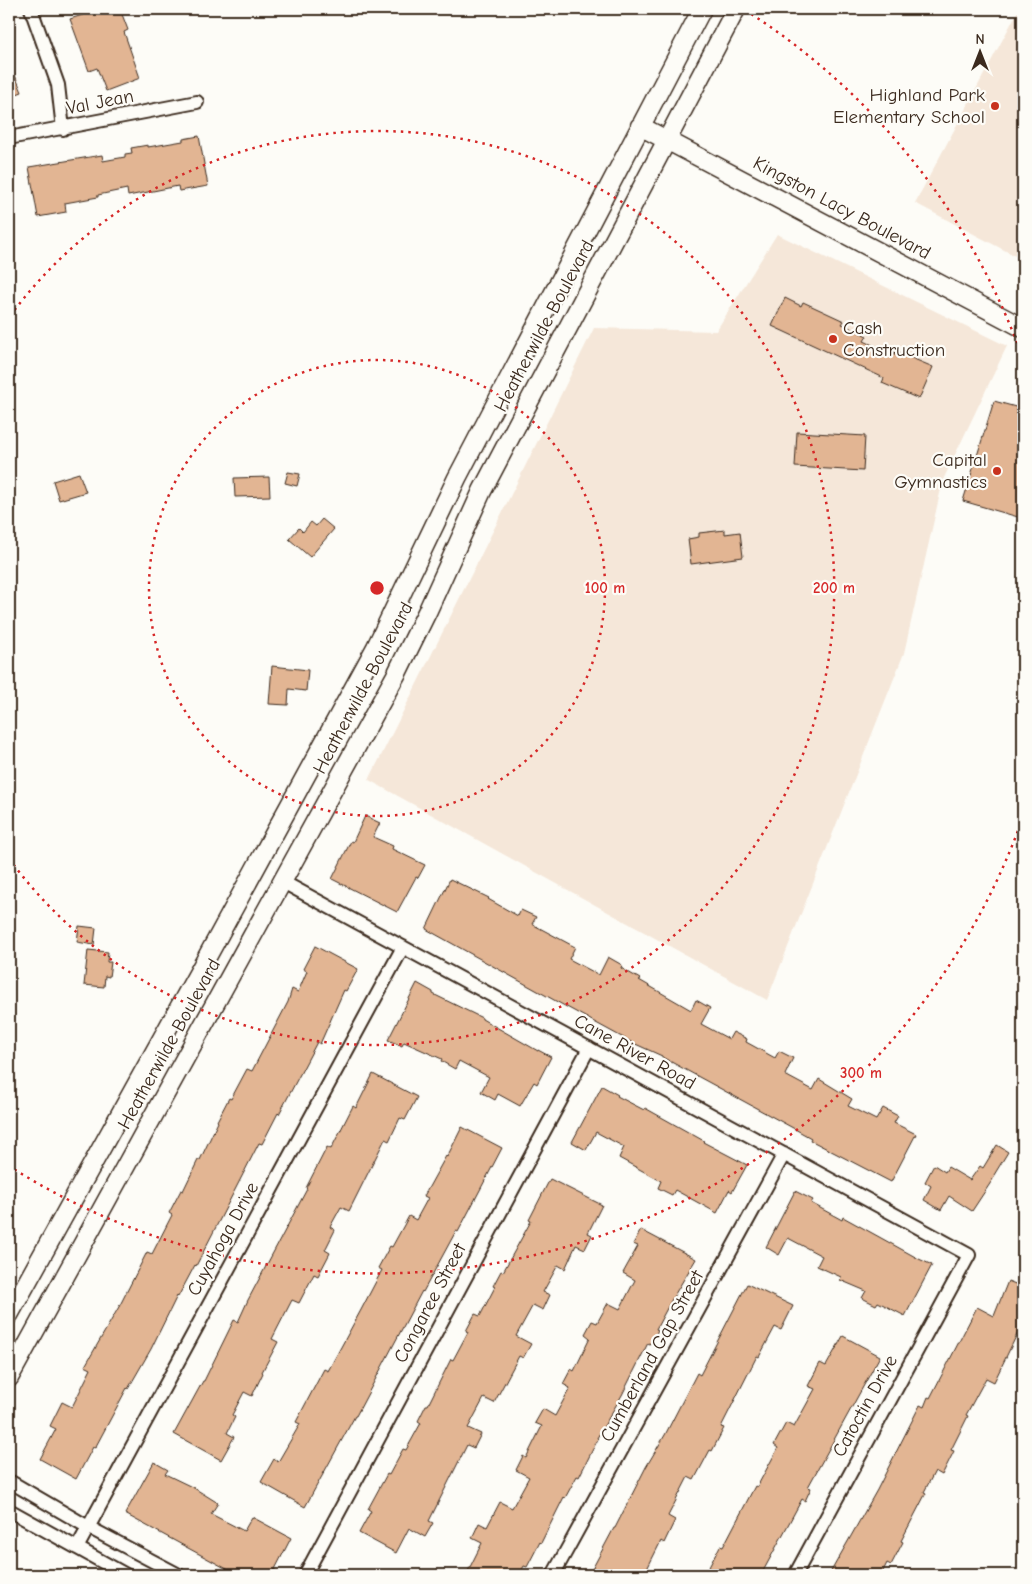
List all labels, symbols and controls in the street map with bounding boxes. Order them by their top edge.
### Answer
north arrow [954,28,1004,78]
text: N [975,31,985,48]
place label: Highland Park Elementary School [833,84,986,128]
street label: Val Jean [65,85,135,119]
marker: Highland Park Elementary School [989,100,1001,112]
street label: Kingston Lacy Boulevard [749,152,935,264]
street label: Heatherwilde Boulevard [489,236,599,416]
place label: Cash Construction [843,317,945,361]
marker: Cash Construction [827,333,839,345]
place label: Capital Gymnastics [894,449,987,493]
marker: Capital Gymnastics [991,465,1003,477]
centre of rings [368,579,386,597]
text: 100 m [585,579,625,597]
text: 200 m [813,579,855,597]
street label: Heatherwilde Boulevard [308,598,418,778]
street label: Heatherwilde Boulevard [113,955,225,1133]
street label: Cane River Road [570,1010,700,1094]
text: 300 m [840,1064,882,1082]
street label: Cuyahoga Drive [183,1178,263,1300]
street label: Congaree Street [389,1239,471,1367]
street label: Cumberland Gap Street [596,1266,709,1446]
street label: Catoctin Drive [828,1351,902,1461]

